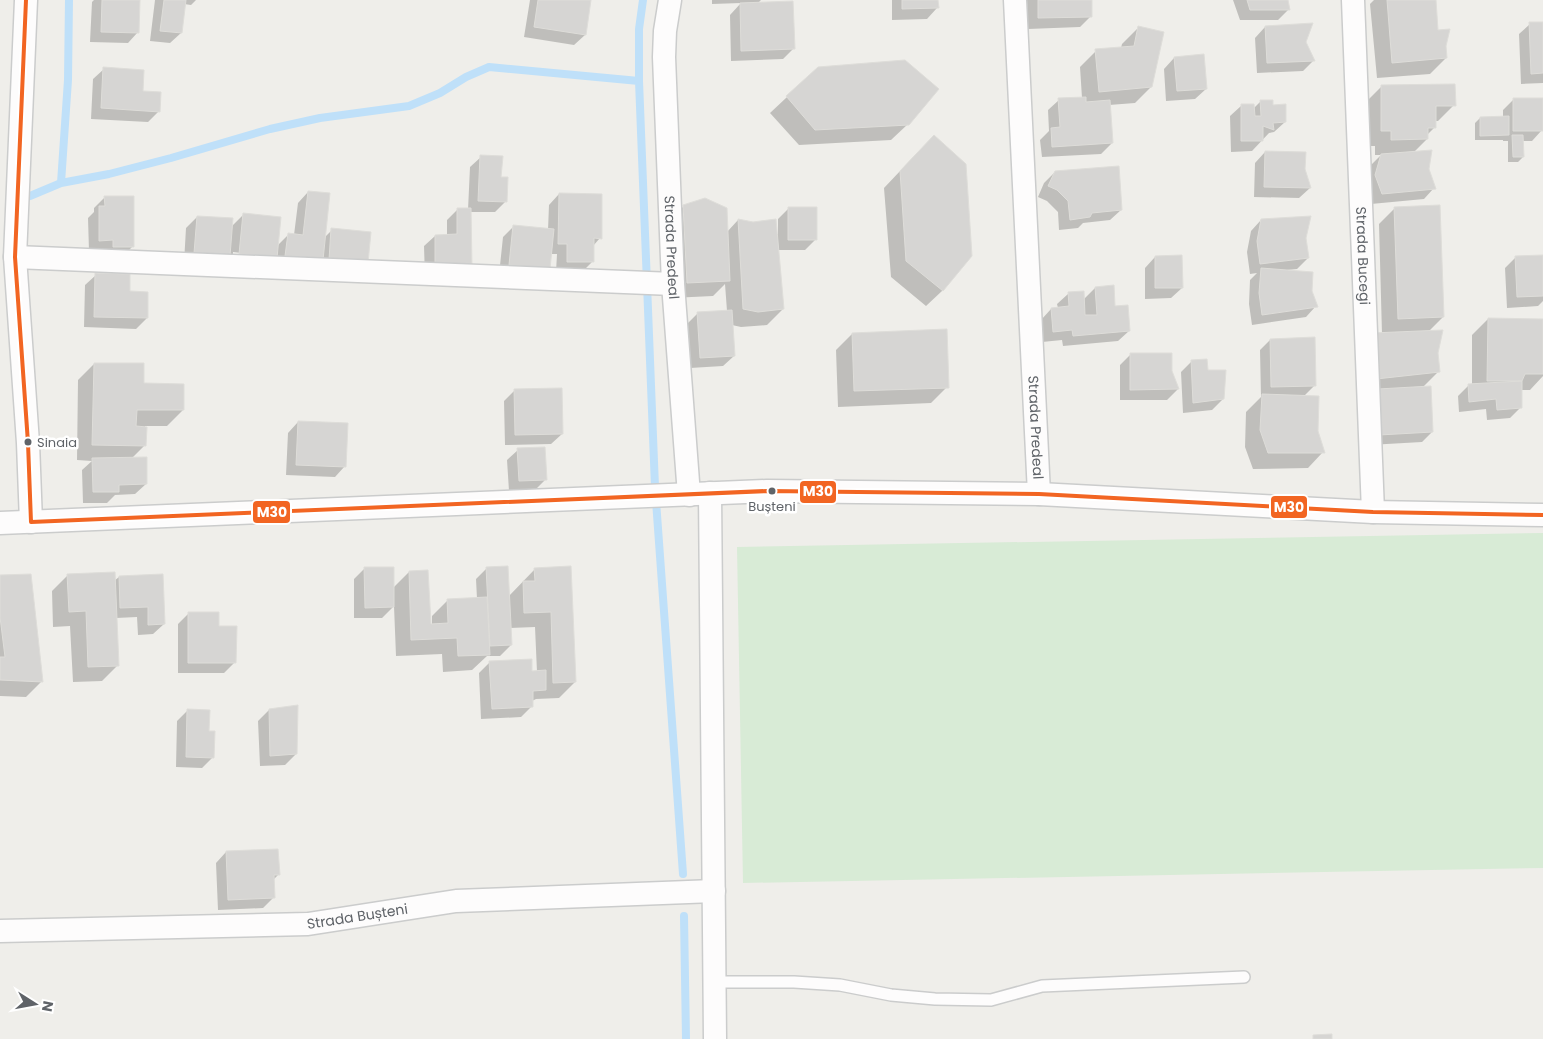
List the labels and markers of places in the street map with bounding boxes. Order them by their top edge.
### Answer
place label: Sinaia [37,433,77,452]
marker: Sinaia [23,437,33,447]
marker: Bușteni [767,486,777,496]
place label: Bușteni [748,497,796,516]

